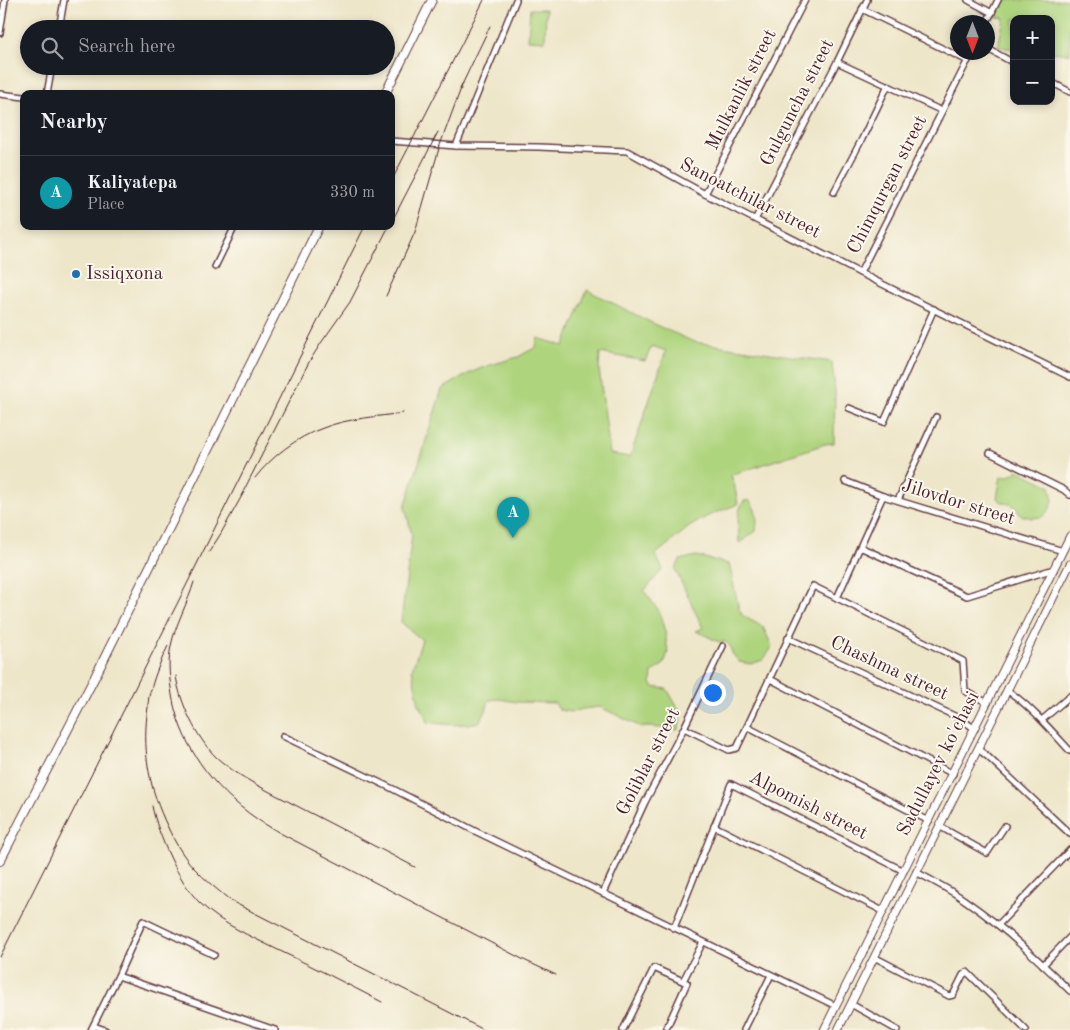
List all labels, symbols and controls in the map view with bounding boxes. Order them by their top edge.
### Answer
north arrow [950,15,995,60]
map controls [1010,15,1055,105]
button: + [1010,15,1055,60]
search box [20,20,395,75]
street label: Mulkanlik street [703,26,781,154]
icon: search [38,34,66,62]
street label: Gulguncha street [758,36,838,170]
text: Search here [78,38,175,57]
button: − [1010,60,1055,105]
text: Nearby [40,112,108,133]
street label: Chimqurgan street [845,113,931,257]
street label: Sanoatchilar street [677,155,823,243]
text: Kaliyatepa [87,174,178,193]
text: A [50,185,62,201]
text: 330 m [330,185,375,201]
text: Place [87,197,124,213]
place label: Issiqxona [86,265,164,284]
marker: Issiqxona [70,268,82,280]
street label: Jilovdor street [899,477,1017,529]
pin: A [497,497,529,538]
street label: Chashma street [827,633,951,705]
your location [700,680,726,706]
street label: Sadullayev ko'chasi [894,689,984,839]
street label: Goliblar street [614,705,684,819]
street label: Alpomish street [746,768,870,844]

